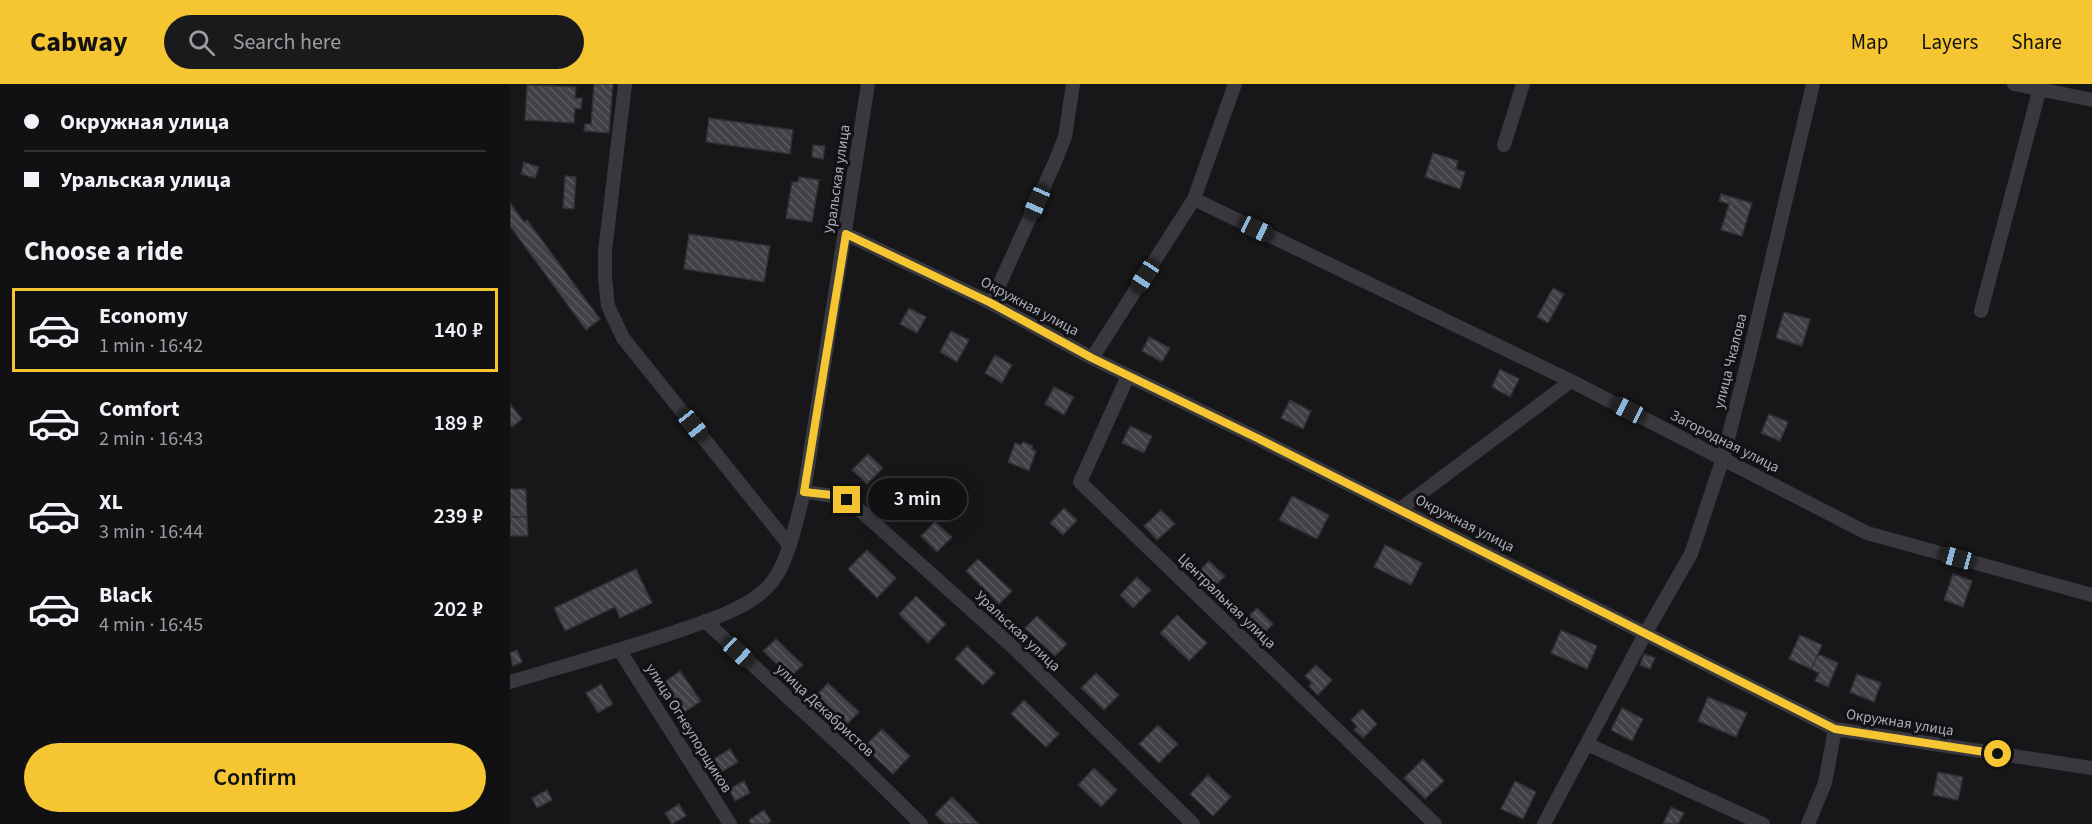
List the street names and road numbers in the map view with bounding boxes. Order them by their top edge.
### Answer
street label: Уральская улица [819,123,856,235]
street label: Окружная улица [977,272,1083,341]
street label: улица Чкалова [1709,311,1752,411]
street label: Загородная улица [1667,405,1783,478]
street label: Окружная улица [1412,489,1518,558]
street label: Центральная улица [1173,549,1281,654]
street label: Уральская улица [970,586,1065,677]
street label: улица Декабристов [771,659,879,762]
street label: улица Огнеупорщиков [640,660,737,797]
street label: Окружная улица [1845,704,1955,741]

